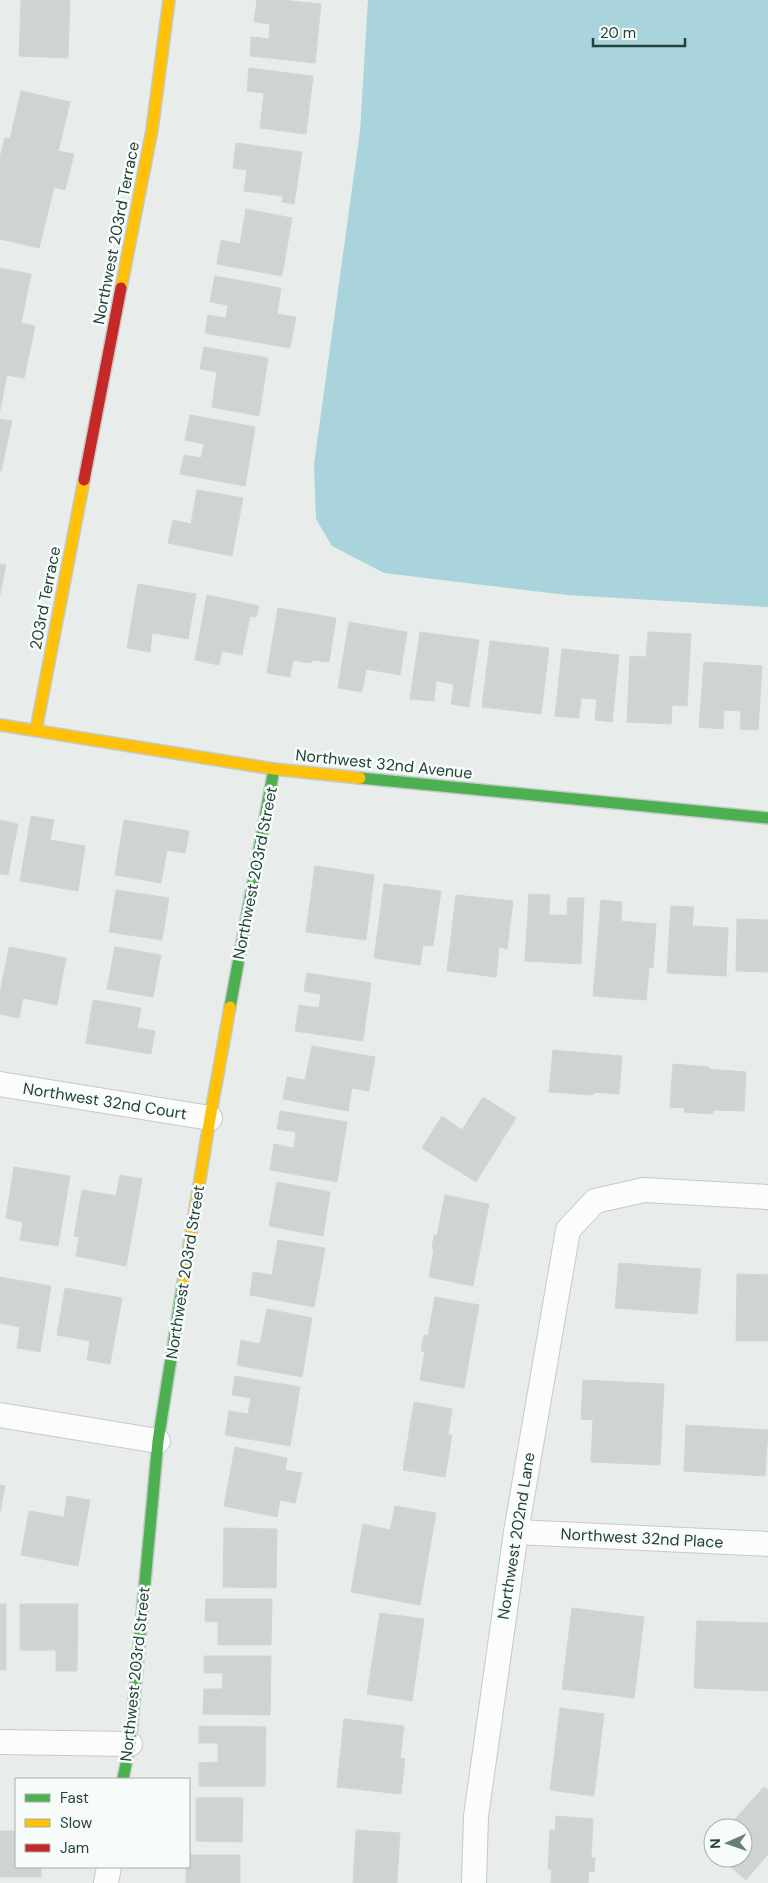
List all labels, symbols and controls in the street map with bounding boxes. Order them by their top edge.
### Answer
scale bar [593,15,686,47]
text: 20 m [600,23,636,43]
street label: Northwest 203rd Terrace [88,140,144,326]
street label: 203rd Terrace [25,545,65,651]
street label: Northwest 32nd Avenue [295,744,473,784]
street label: Northwest 203rd Street [228,785,282,961]
street label: Northwest 32nd Court [22,1078,188,1124]
street label: Northwest 203rd Street [161,1184,209,1360]
street label: Northwest 202nd Lane [492,1451,540,1621]
street label: Northwest 32nd Place [560,1523,724,1553]
street label: Northwest 203rd Street [115,1585,155,1763]
legend [15,1778,190,1868]
text: Fast [60,1788,89,1808]
text: Slow [60,1813,93,1833]
north arrow [703,1818,753,1868]
text: Jam [60,1838,89,1858]
text: N [706,1838,724,1849]

